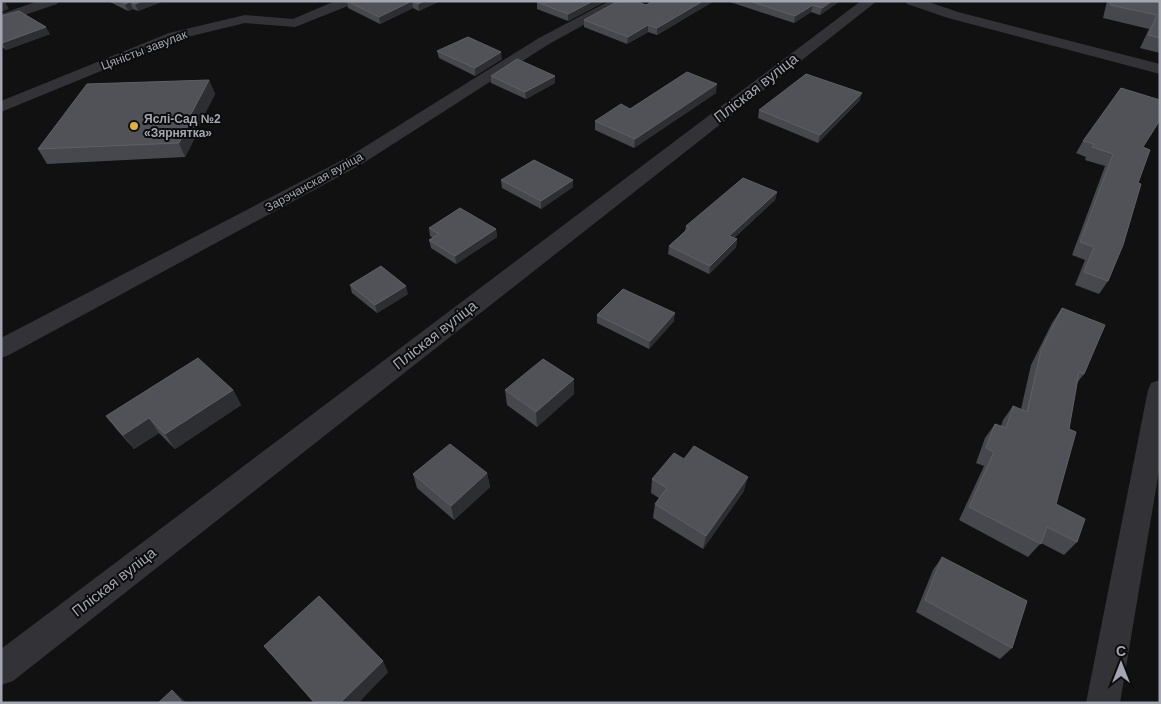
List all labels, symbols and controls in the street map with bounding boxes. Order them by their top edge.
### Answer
street label: Цяністы завулак [99,27,190,73]
street label: Пліская вуліца [710,49,802,126]
place label: Яслі-Сад №2 «Зярнятка» [144,112,221,140]
marker: Яслі-Сад №2 «Зярнятка» [128,120,140,132]
street label: Зарэчанская вуліца [263,149,365,215]
street label: Пліская вуліца [389,296,481,373]
street label: Пліская вуліца [68,543,160,620]
north arrow [1096,639,1146,689]
text: С [1116,643,1126,659]

